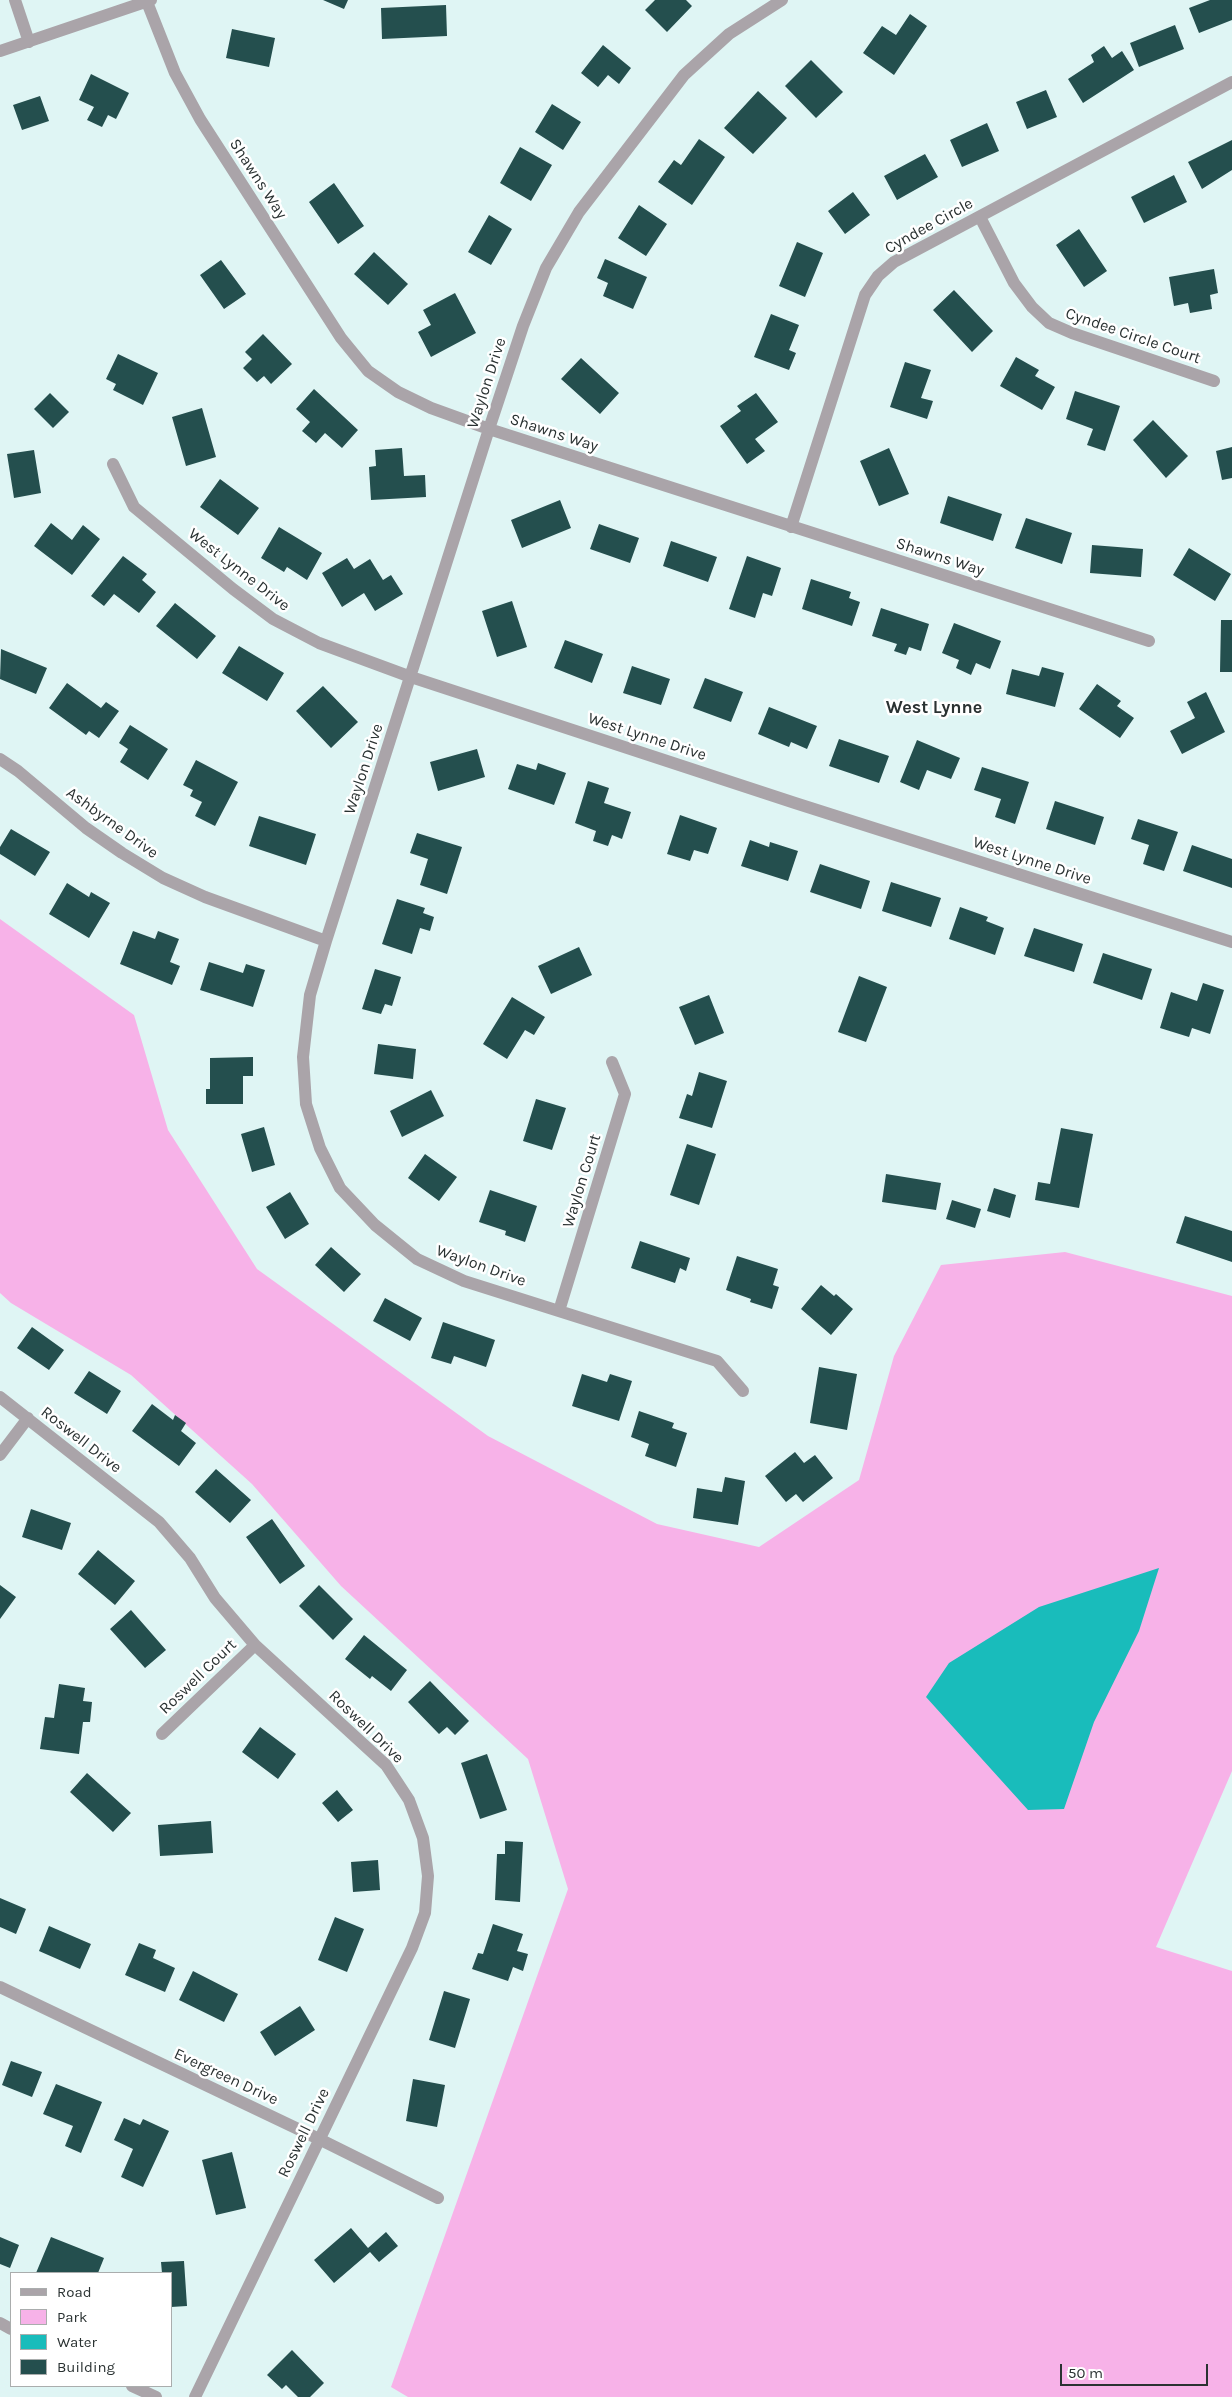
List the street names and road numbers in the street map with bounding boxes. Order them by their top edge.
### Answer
street label: Shawns Way [225,135,291,223]
street label: Cyndee Circle [882,194,976,258]
street label: Cyndee Circle Court [1063,304,1203,368]
street label: Waylon Drive [463,335,511,431]
street label: Shawns Way [507,410,601,456]
street label: West Lynne Drive [184,524,294,616]
street label: Shawns Way [893,534,987,580]
street label: West Lynne Drive [585,709,709,765]
street label: Waylon Drive [340,721,388,817]
street label: Ashbyrne Drive [62,783,162,863]
street label: West Lynne Drive [970,833,1094,889]
street label: Waylon Court [559,1132,605,1230]
street label: Waylon Drive [434,1241,528,1291]
street label: Roswell Drive [37,1403,125,1477]
street label: Roswell Court [156,1636,240,1718]
street label: Roswell Drive [324,1686,408,1768]
street label: Evergreen Drive [171,2044,281,2110]
street label: Roswell Drive [274,2085,334,2181]

